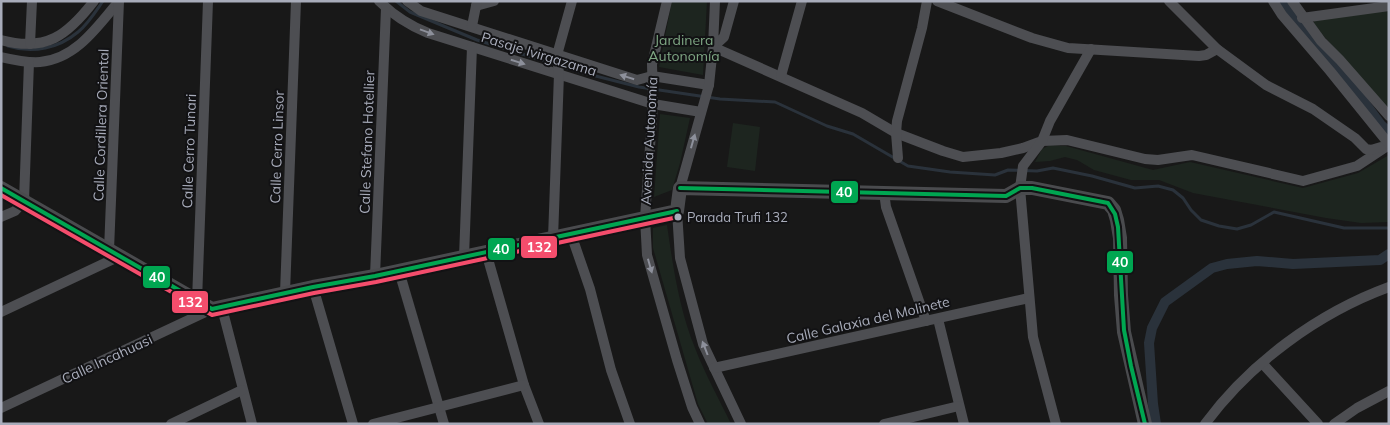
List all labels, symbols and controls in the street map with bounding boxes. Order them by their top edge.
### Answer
street label: Pasaje Ivirgazama [479,28,599,80]
one-way arrow [419,29,434,36]
park label: Jardinera Autonomía [648,31,720,65]
street label: Calle Cordillera Oriental [89,48,113,202]
one-way arrow [511,58,526,66]
street label: Calle Stefano Hotellier [356,69,379,214]
one-way arrow [619,72,634,80]
street label: Avenida Autonomía [637,76,661,206]
street label: Calle Cerro Linsor [266,89,288,204]
street label: Calle Cerro Tunari [178,93,200,209]
one-way arrow [689,133,697,148]
line badge: 40 [830,180,859,204]
text: 40 [836,183,852,201]
place label: Parada Trufi 132 [687,209,788,225]
marker: Parada Trufi 132 [673,212,683,222]
line badge: 132 [520,235,558,259]
line badge: 40 [487,237,516,261]
text: 132 [526,238,552,256]
text: 40 [493,240,509,258]
line badge: 40 [1106,250,1134,274]
text: 40 [1112,253,1128,271]
one-way arrow [646,258,654,273]
line badge: 40 [142,265,171,289]
text: 40 [149,268,165,286]
line badge: 132 [171,290,209,314]
street label: Calle Galaxia del Molinete [785,292,951,348]
text: 132 [177,293,203,311]
street label: Calle Incahuasi [59,330,155,388]
one-way arrow [701,340,709,355]

